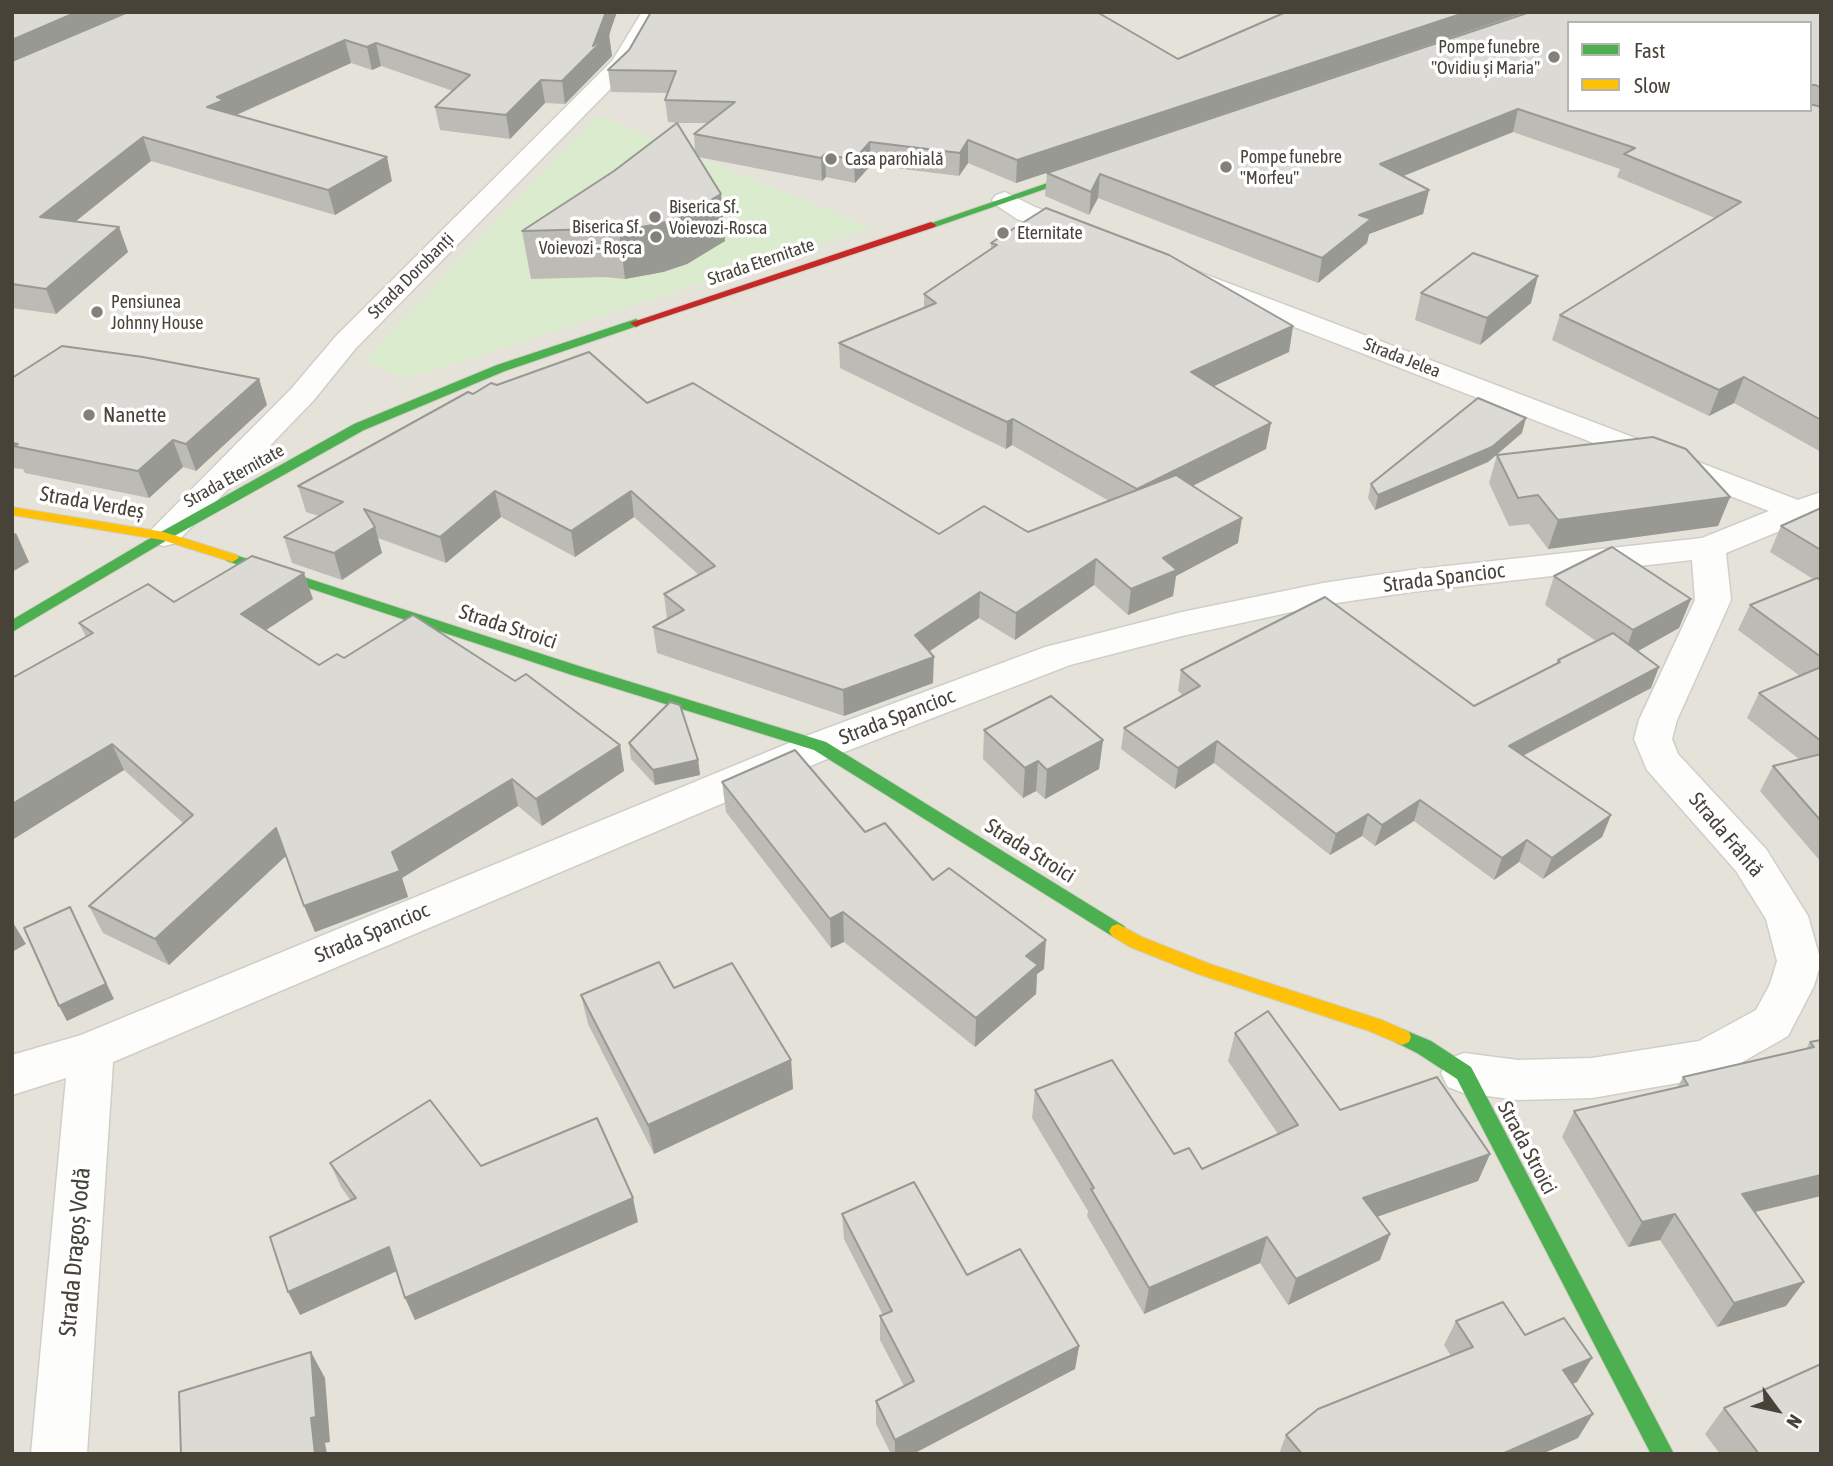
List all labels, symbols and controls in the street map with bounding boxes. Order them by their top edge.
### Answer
legend [1567,21,1812,112]
place label: Pompe funebre "Ovidiu și Maria" [1431,36,1540,78]
text: Fast [1634,38,1665,62]
marker: Pompe funebre "Ovidiu și Maria" [1546,49,1562,65]
text: Slow [1634,73,1670,97]
place label: Pompe funebre "Morfeu" [1240,146,1342,188]
place label: Casa parohială [845,148,944,170]
marker: Casa parohială [823,151,839,167]
marker: Pompe funebre "Morfeu" [1218,159,1234,175]
place label: Biserica Sf. Voievozi-Rosca [669,196,767,238]
marker: Biserica Sf. Voievozi-Rosca [647,209,663,225]
place label: Biserica Sf. Voievozi - Roșca [539,216,642,258]
place label: Eternitate [1017,222,1083,244]
marker: Eternitate [995,225,1011,241]
street label: Strada Dorobanți [364,229,458,323]
marker: Biserica Sf. Voievozi - Roșca [648,229,664,245]
street label: Strada Eternitate [705,234,817,290]
place label: Pensiunea Johnny House [111,291,203,334]
marker: Pensiunea Johnny House [89,304,105,320]
street label: Strada Jelea [1361,333,1443,383]
place label: Nanette [103,402,166,428]
marker: Nanette [81,407,97,423]
street label: Strada Eternitate [180,440,288,512]
street label: Strada Verdeș [38,481,146,525]
street label: Strada Spancioc [1382,558,1506,598]
street label: Strada Stroici [456,599,560,655]
street label: Strada Spancioc [836,683,958,751]
street label: Strada Frântă [1683,788,1769,882]
street label: Strada Stroici [980,813,1080,889]
street label: Strada Spancioc [311,898,433,968]
street label: Strada Stroici [1492,1097,1562,1199]
street label: Strada Dragoș Vodă [53,1166,97,1338]
north arrow [1742,1375,1812,1445]
text: N [1782,1411,1807,1432]

